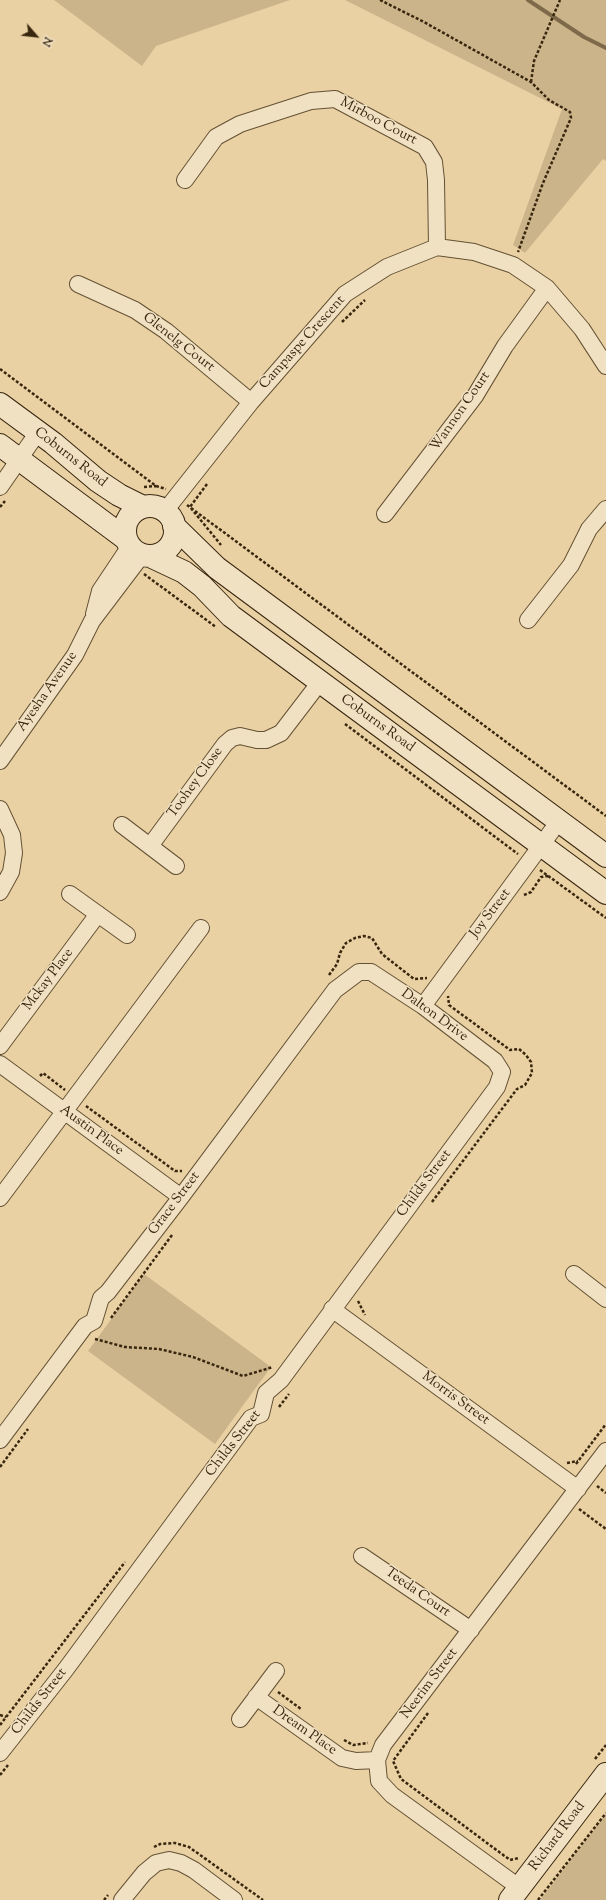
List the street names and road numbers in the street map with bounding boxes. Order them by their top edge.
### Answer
street label: Mirboo Court [337,95,419,149]
street label: Campaspe Crescent [257,293,349,393]
street label: Glenelg Court [139,310,217,376]
street label: Wannon Court [427,369,495,455]
street label: Coburns Road [30,424,110,492]
street label: Ayesha Avenue [14,649,82,735]
street label: Coburns Road [337,691,417,757]
street label: Toohey Close [165,745,227,821]
street label: Joy Street [467,886,515,942]
street label: Mckay Place [20,946,78,1014]
street label: Dalton Drive [397,986,471,1046]
street label: Austin Place [56,1102,126,1160]
street label: Childs Street [394,1147,456,1221]
street label: Grace Street [146,1169,204,1239]
street label: Morris Street [418,1369,492,1429]
street label: Childs Street [203,1407,265,1481]
street label: Teeda Court [381,1564,453,1622]
street label: Neerim Street [398,1645,462,1723]
street label: Childs Street [9,1665,71,1739]
street label: Dream Place [269,1703,339,1759]
street label: Richard Road [527,1799,589,1875]

